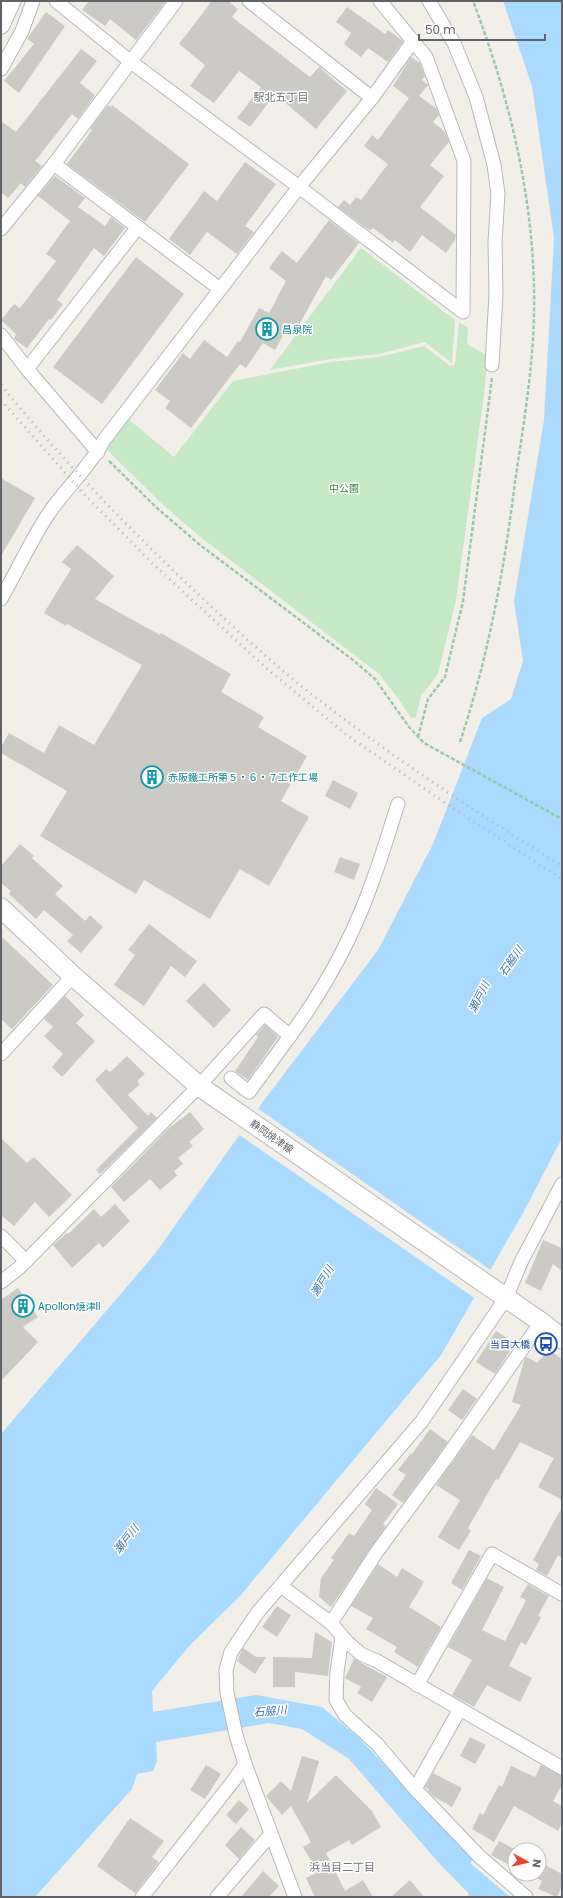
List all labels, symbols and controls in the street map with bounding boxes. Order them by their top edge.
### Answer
scale bar [419,16,545,42]
text: 50 m [425,21,456,38]
district label: 駅北五丁目 [254,89,309,105]
building icon: 昌泉院 [254,316,280,342]
place label: 昌泉院 [282,322,312,337]
park label: 中公園 [329,481,359,496]
building icon: 赤阪鐵工所第５・６・７工作工場 [139,764,165,790]
place label: 赤阪鐵工所第５・６・７工作工場 [168,770,318,785]
water label: 石脇川 [495,942,528,979]
water label: 瀬戸川 [464,978,494,1015]
street label: 静岡焼津線 [247,1116,296,1157]
water label: 瀬戸川 [307,1262,338,1299]
building icon: Apollon焼津II [10,1293,36,1319]
place label: Apollon焼津II [38,1299,101,1314]
bus stop icon: 当目大橋 [533,1331,559,1357]
place label: 当目大橋 [490,1337,530,1352]
water label: 瀬戸川 [110,1520,143,1557]
water label: 石脇川 [253,1702,288,1720]
north arrow [507,1842,547,1882]
text: N [528,1858,545,1869]
district label: 浜当目二丁目 [309,1859,375,1875]

